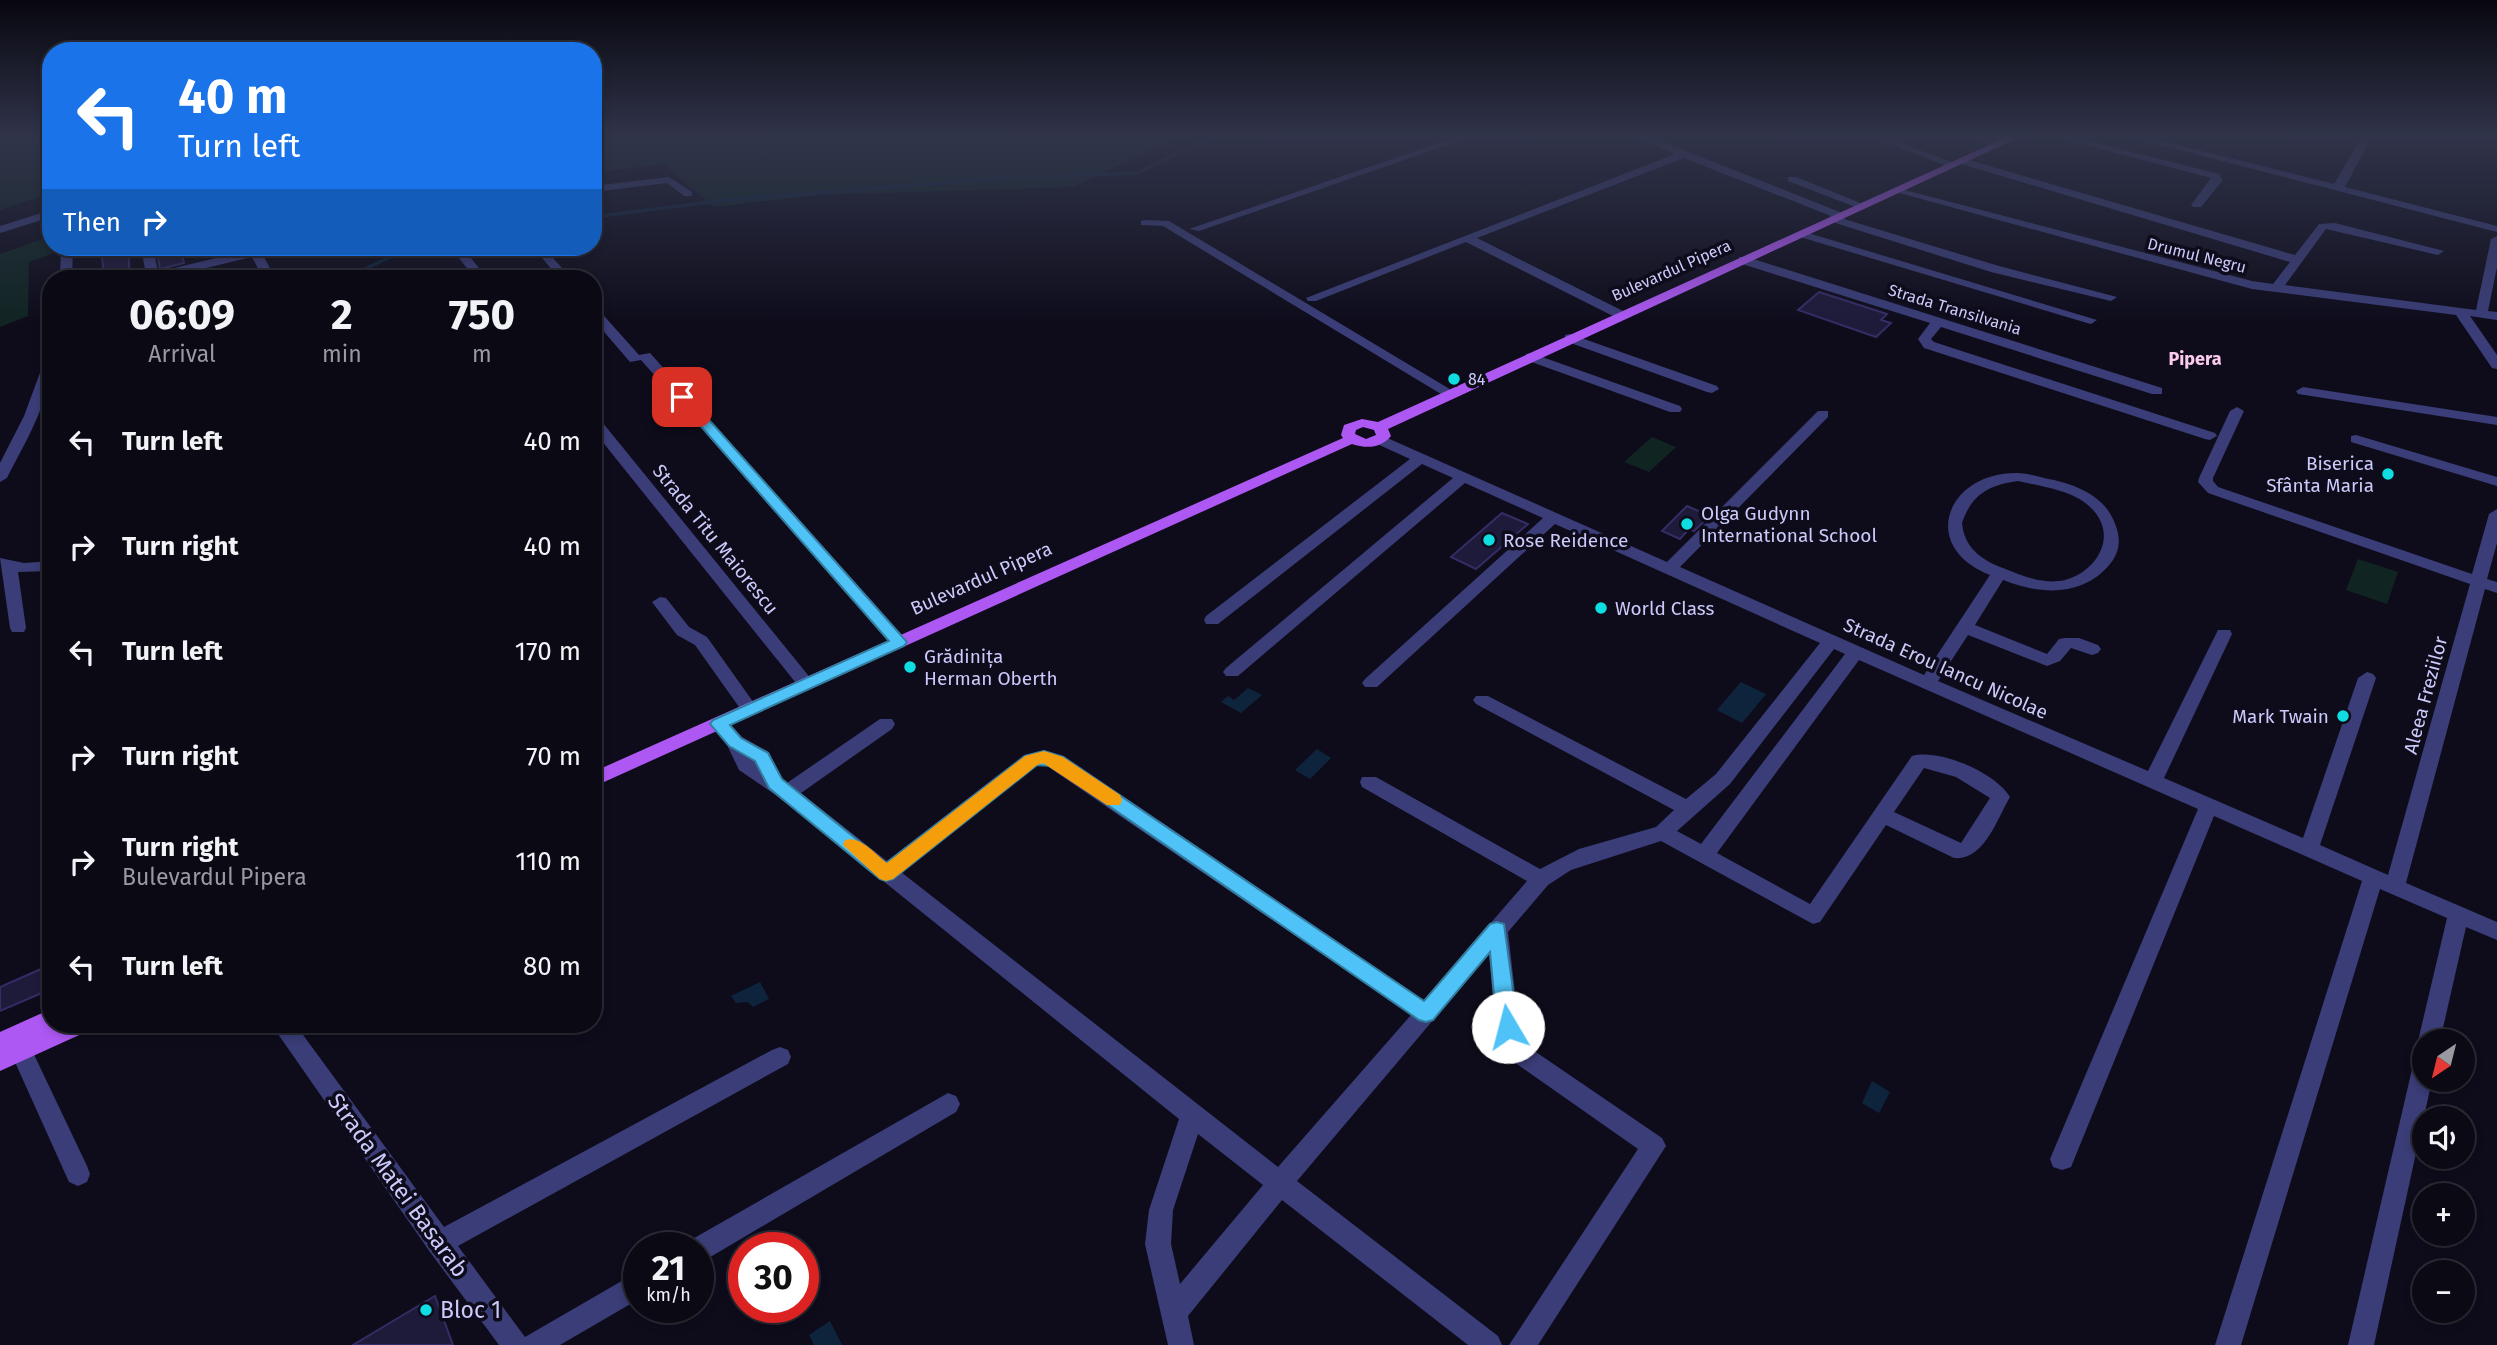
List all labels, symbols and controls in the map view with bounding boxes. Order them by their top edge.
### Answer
text: 40 m [178,67,287,126]
icon: left [63,70,154,161]
text: Turn left [178,127,300,165]
icon: right [135,203,173,241]
text: Then [63,207,121,238]
street label: Drumul Negru [2145,234,2248,277]
street label: Bulevardul Pipera [1609,236,1734,305]
street label: Strada Transilvania [1886,280,2024,339]
text: 06:09 [129,290,235,340]
text: 2 [331,290,353,340]
text: 750 [449,290,515,340]
text: Arrival [148,340,216,368]
text: min [322,340,362,368]
text: m [472,340,492,368]
district label: Pipera [2168,348,2222,370]
pin [652,367,712,427]
place label: 84 [1468,370,1486,389]
marker: 84 [1446,371,1462,387]
icon: arrive [663,378,701,416]
icon: left [63,423,101,461]
text: Turn left [122,426,223,457]
text: 40 m [523,426,581,457]
place label: Biserica Sfânta Maria [2266,452,2374,497]
street label: Strada Titu Maiorescu [648,460,783,619]
marker: Biserica Sfânta Maria [2380,466,2396,482]
place label: Olga Gudynn International School [1701,502,1877,547]
marker: Olga Gudynn International School [1679,516,1695,532]
icon: right [63,528,101,566]
place label: Rose Reidence [1503,529,1628,552]
text: Turn right [122,531,239,562]
text: 40 m [523,531,581,562]
marker: Rose Reidence [1481,532,1497,548]
street label: Bulevardul Pipera [907,537,1056,620]
place label: World Class [1615,597,1715,620]
marker: World Class [1593,600,1609,616]
street label: Strada Erou Iancu Nicolae [1840,613,2052,724]
icon: left [63,633,101,671]
street label: Aleea Freziilor [2399,633,2452,756]
text: Turn left [122,636,223,667]
text: 170 m [515,636,581,667]
place label: Grădinița Herman Oberth [924,645,1058,690]
marker: Grădinița Herman Oberth [902,659,918,675]
place label: Mark Twain [2232,705,2329,728]
marker: Mark Twain [2335,708,2351,724]
icon: right [63,738,101,776]
text: Turn right [122,741,239,772]
text: 70 m [526,741,581,772]
text: Turn right [122,832,239,863]
icon: right [63,843,101,881]
text: 110 m [515,846,581,877]
text: Bulevardul Pipera [122,863,307,891]
icon: left [63,948,101,986]
text: Turn left [122,951,223,982]
text: 80 m [523,951,581,982]
position arrow [1471,990,1545,1064]
north arrow [2412,1029,2474,1092]
map controls [2412,1029,2475,1323]
street label: Strada Matei Basarab [322,1087,474,1283]
button: sound [2412,1106,2475,1169]
button: + [2412,1183,2475,1246]
speed limit sign: 30 [728,1232,819,1323]
text: 21 [652,1247,685,1289]
button: − [2412,1260,2475,1323]
text: km/h [646,1284,691,1306]
place label: Bloc 1 [440,1296,501,1324]
marker: Bloc 1 [418,1302,434,1318]

